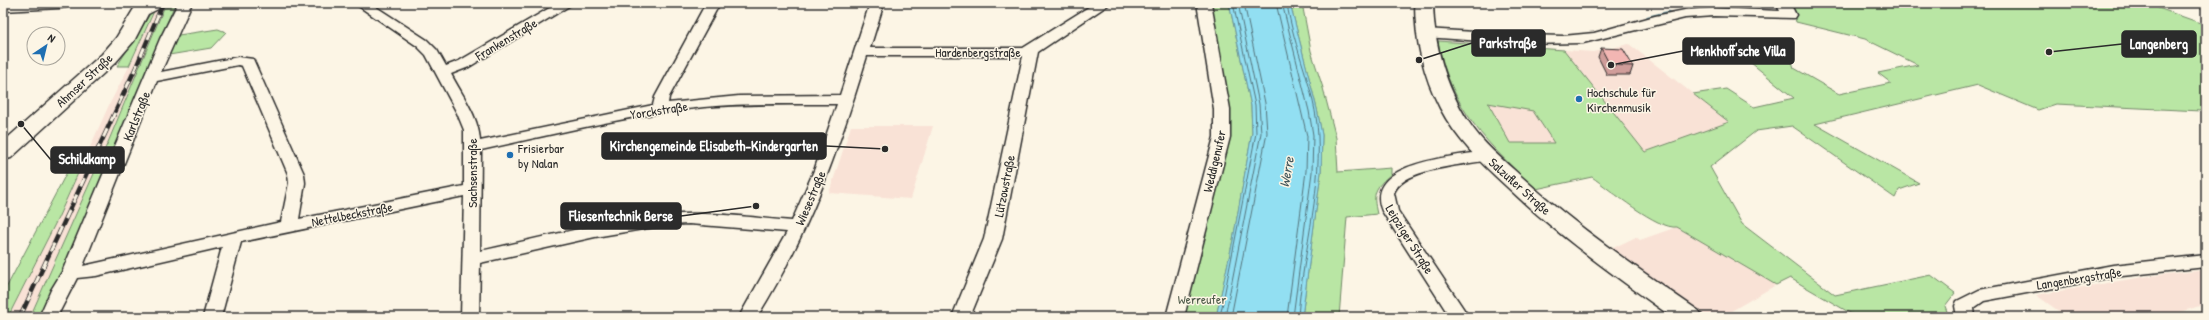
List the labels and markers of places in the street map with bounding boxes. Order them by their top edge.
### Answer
callout: Parkstraße [1472,30,1545,56]
callout: Langenberg [2122,31,2196,57]
callout: Menkhoff'sche Villa [1683,38,1794,64]
place label: Hochschule für Kirchenmusik [1587,83,1656,116]
marker: Hochschule für Kirchenmusik [1574,94,1584,104]
callout: Kirchengemeinde Elisabeth-Kindergarten [602,133,826,159]
place label: Frisierbar by Nalan [517,139,564,172]
callout: Schildkamp [51,147,124,173]
marker: Frisierbar by Nalan [505,150,515,160]
callout: Fliesentechnik Berse [561,203,681,229]

